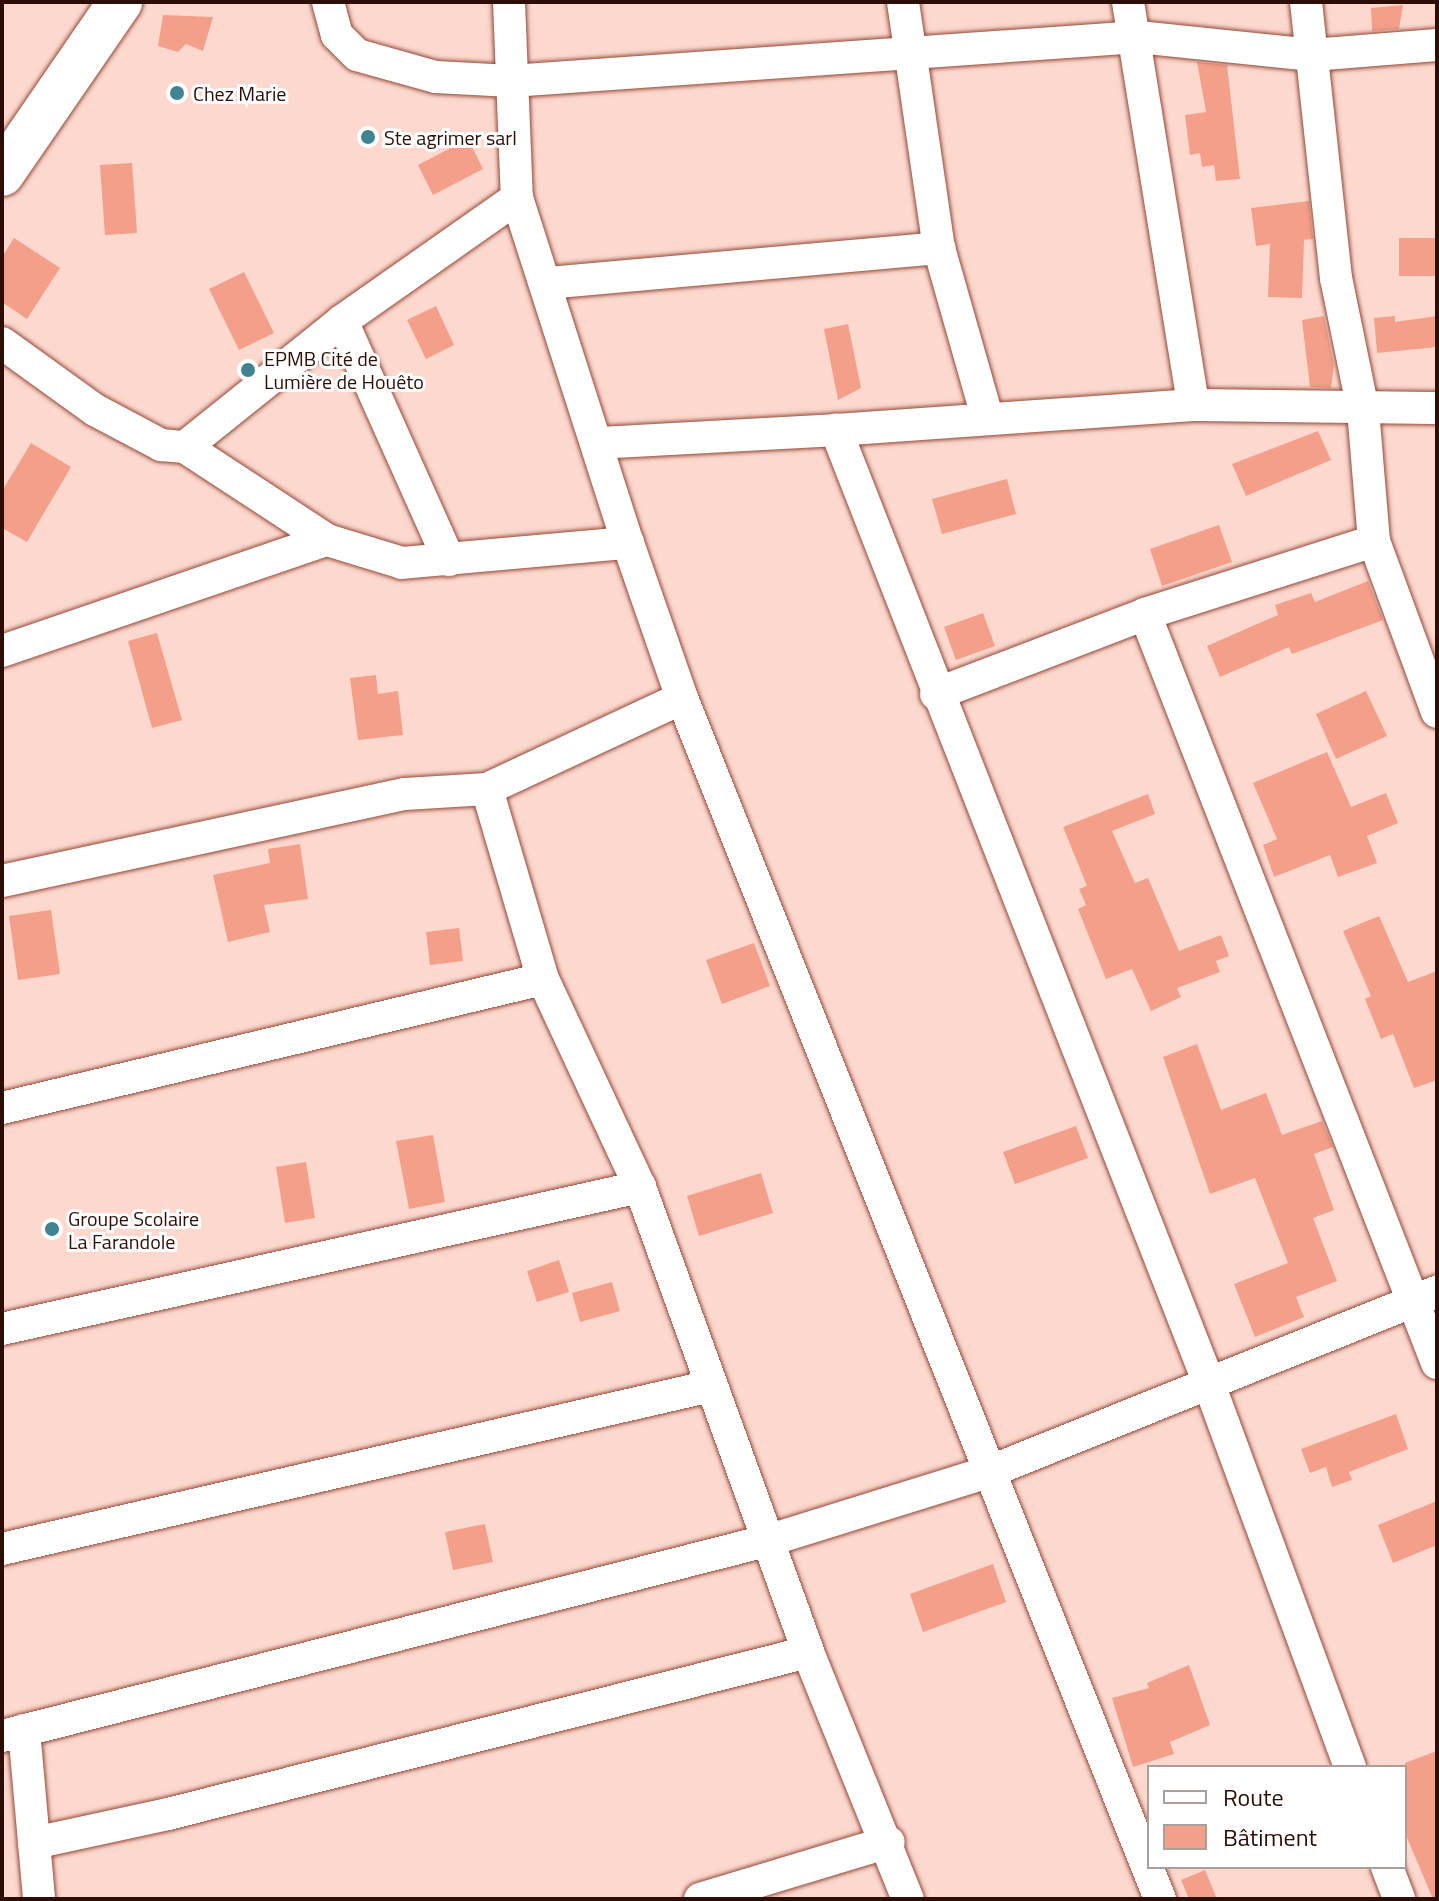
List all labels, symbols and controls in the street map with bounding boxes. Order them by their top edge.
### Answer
place label: Chez Marie [193,81,286,105]
marker: Chez Marie [168,84,186,102]
place label: Ste agrimer sarl [384,125,517,149]
marker: Ste agrimer sarl [359,128,377,146]
place label: EPMB Cité de Lumière de Houêto [264,346,424,393]
marker: EPMB Cité de Lumière de Houêto [239,361,257,379]
place label: Groupe Scolaire La Farandole [68,1206,199,1253]
marker: Groupe Scolaire La Farandole [43,1220,61,1238]
legend [1147,1765,1407,1869]
text: Route [1223,1779,1284,1815]
text: Bâtiment [1223,1819,1317,1855]

